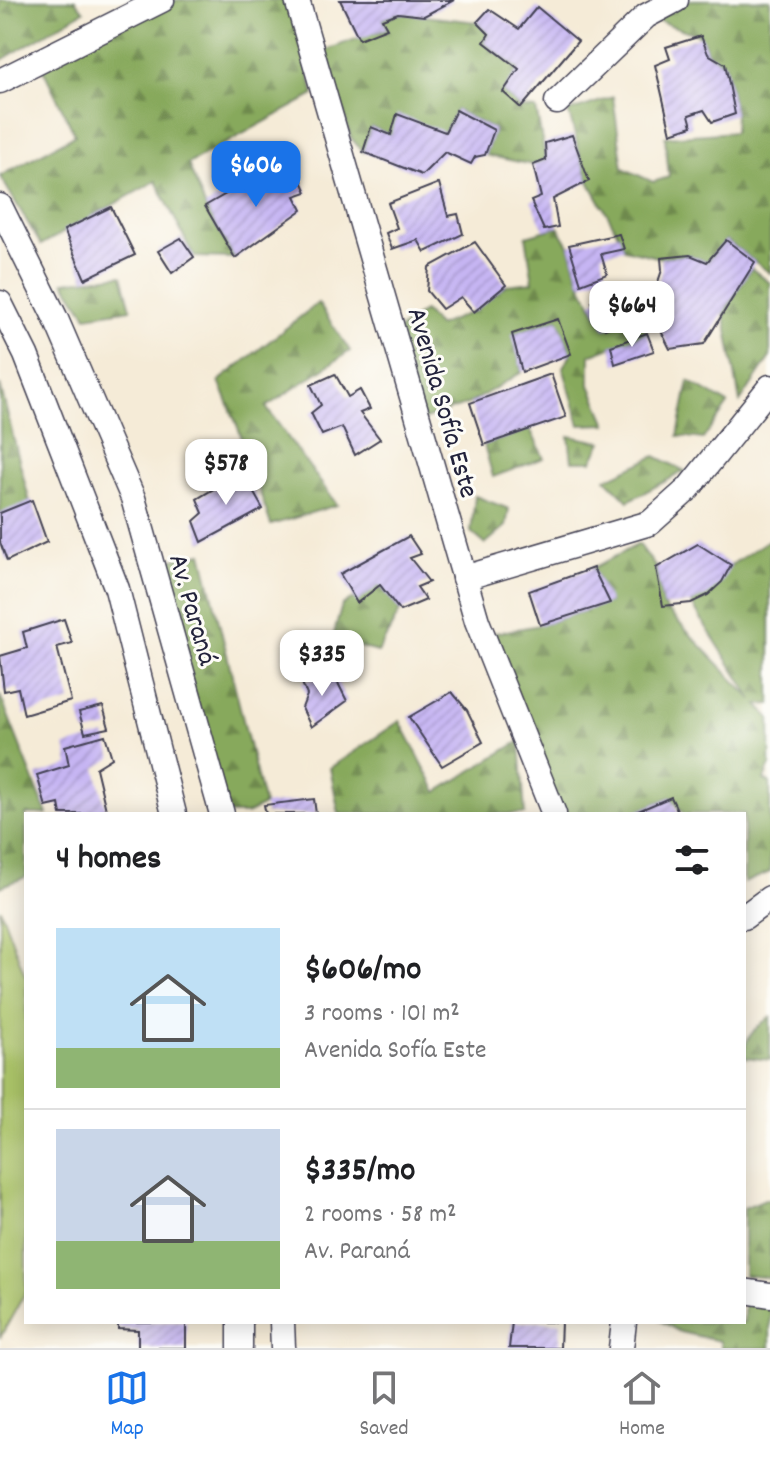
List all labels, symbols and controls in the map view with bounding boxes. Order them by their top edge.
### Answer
pin: $606 [209,141,303,209]
text: $606 [230,148,282,185]
pin: $664 [585,281,679,349]
text: $664 [607,288,657,325]
street label: Avenida Sofía Este [394,303,487,503]
pin: $578 [179,439,273,507]
text: $578 [203,446,249,483]
street label: Av. Paraná [155,550,225,671]
pin: $335 [275,630,369,698]
text: $335 [298,637,346,674]
text: 4 homes [56,836,161,885]
icon: filters [670,838,714,882]
text: $606/mo [304,947,421,996]
icon: home [120,960,216,1056]
text: 3 rooms · 101 m² [304,996,460,1033]
text: Avenida Sofía Este [304,1033,487,1070]
text: $335/mo [304,1148,415,1197]
icon: home [120,1161,216,1257]
text: 2 rooms · 58 m² [304,1197,457,1234]
text: Av. Paraná [304,1234,410,1271]
tab: Map [105,1366,149,1445]
tab: Saved [359,1366,409,1445]
tab: Home [619,1366,665,1445]

